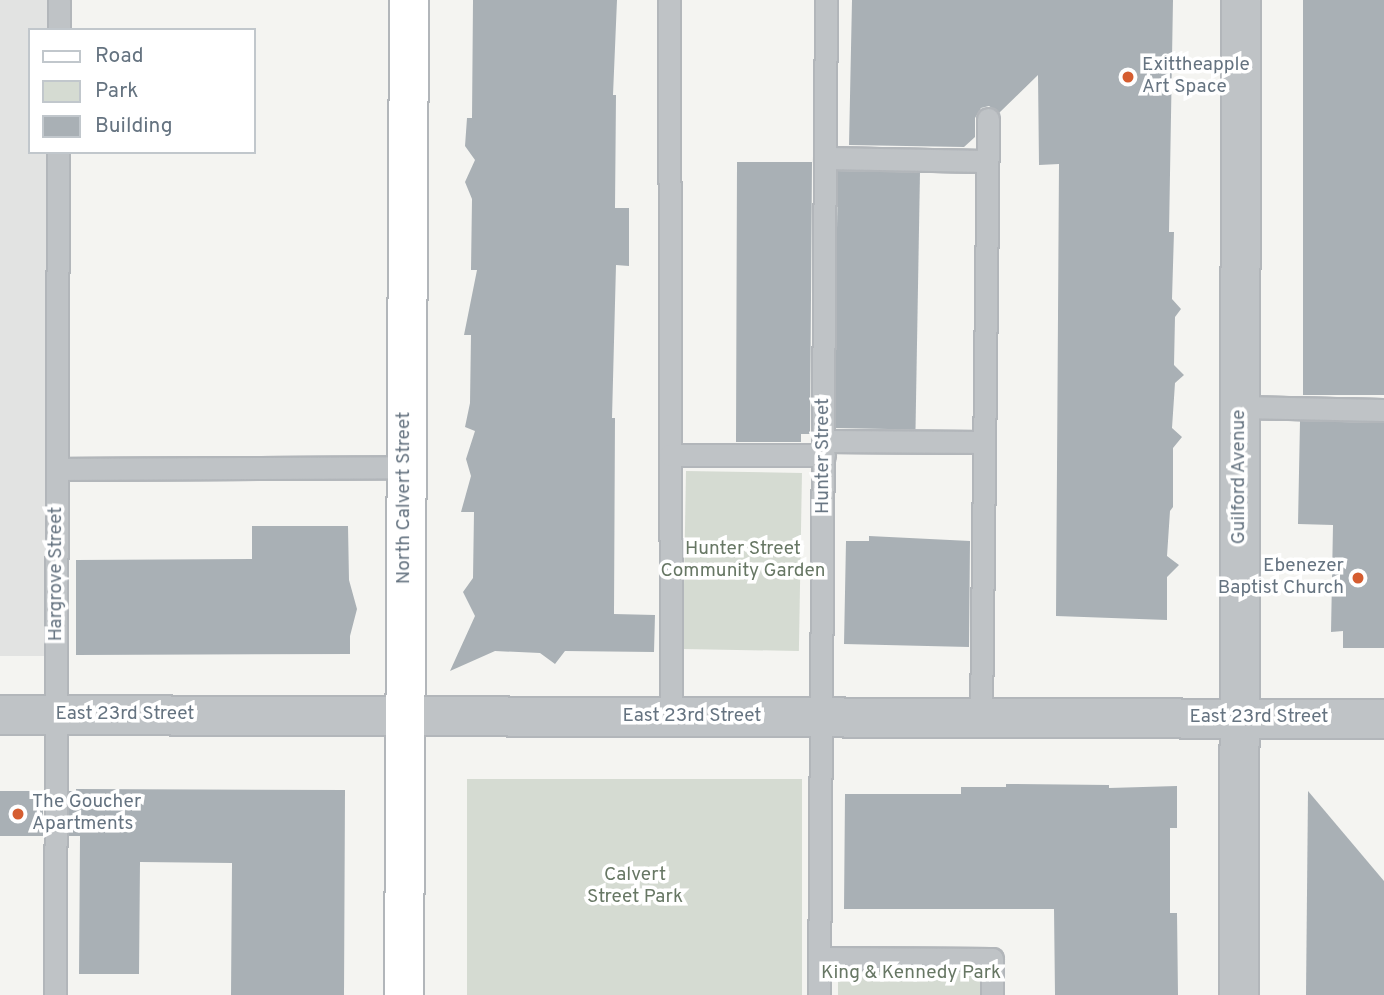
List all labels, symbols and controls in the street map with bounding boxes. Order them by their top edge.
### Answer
legend [28,28,256,154]
text: Road [95,43,144,70]
place label: Exittheapple Art Space [1142,55,1250,99]
marker: Exittheapple Art Space [1120,69,1136,85]
text: Park [95,78,138,105]
text: Building [95,113,173,140]
street label: Hunter Street [813,398,835,514]
street label: Guilford Avenue [1229,409,1251,545]
street label: North Calvert Street [394,412,416,584]
street label: Hargrove Street [46,507,68,641]
park label: Hunter Street Community Garden [660,539,826,583]
place label: Ebenezer Baptist Church [1218,556,1344,600]
marker: Ebenezer Baptist Church [1350,570,1366,586]
street label: East 23rd Street [55,704,195,726]
street label: East 23rd Street [622,706,762,728]
street label: East 23rd Street [1189,707,1329,729]
place label: The Goucher Apartments [32,792,141,836]
marker: The Goucher Apartments [10,806,26,822]
park label: Calvert Street Park [587,865,683,909]
park label: King & Kennedy Park [821,963,1001,985]

